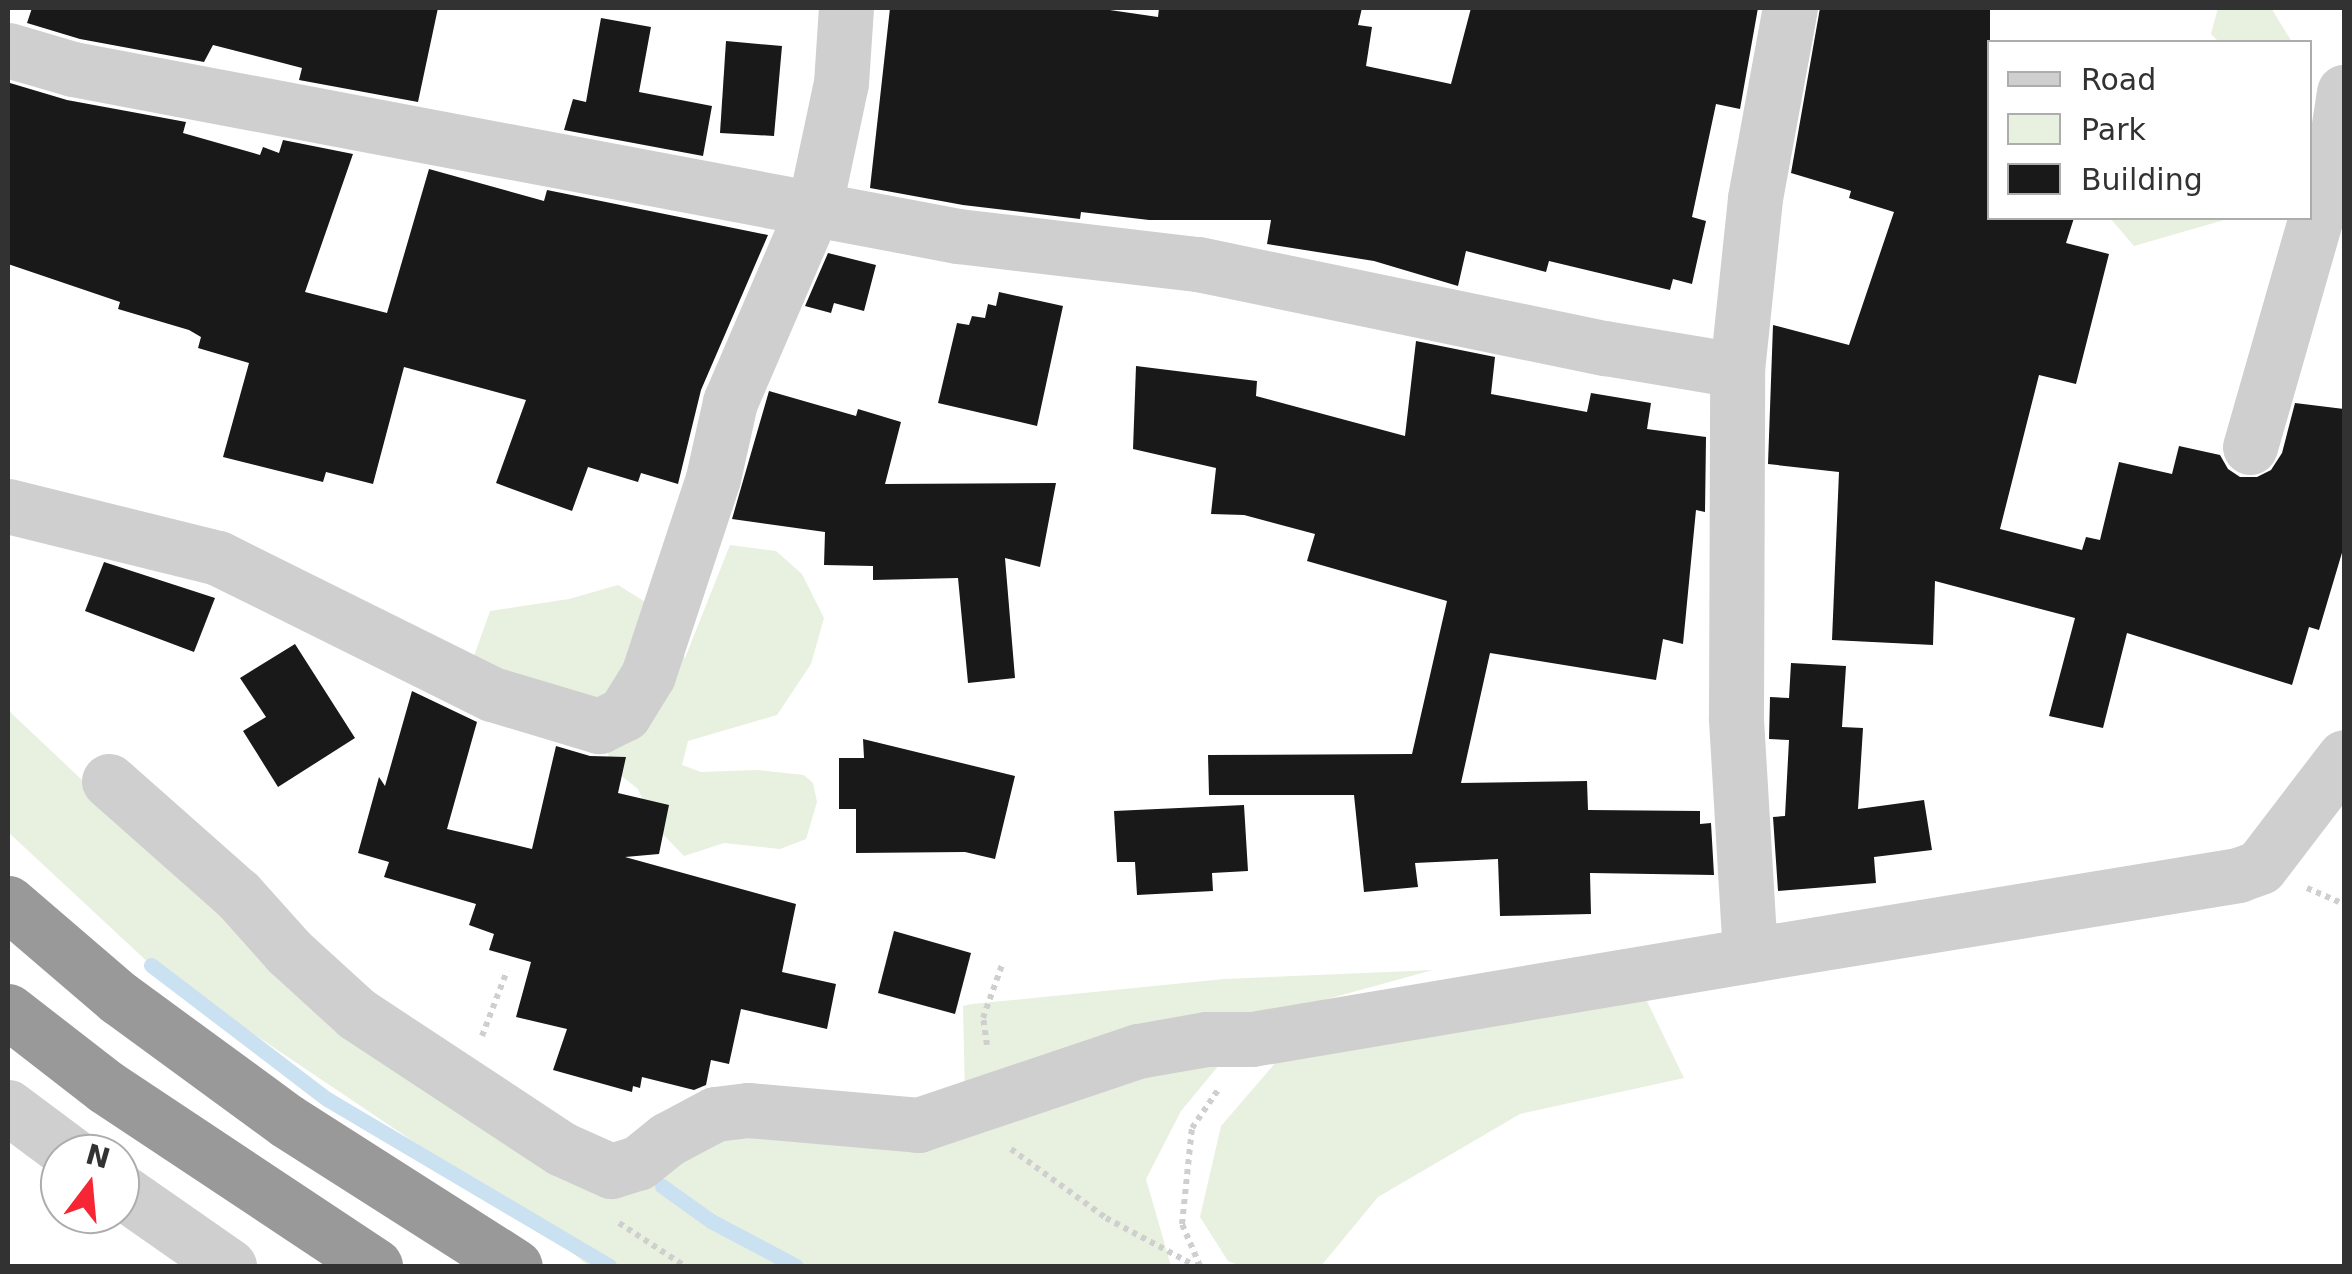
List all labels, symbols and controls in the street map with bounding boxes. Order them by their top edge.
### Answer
legend [1987,40,2312,220]
text: Road [2081,62,2156,97]
text: Park [2081,112,2146,147]
text: Building [2081,162,2203,197]
north arrow [40,1134,140,1234]
text: N [82,1138,114,1176]

